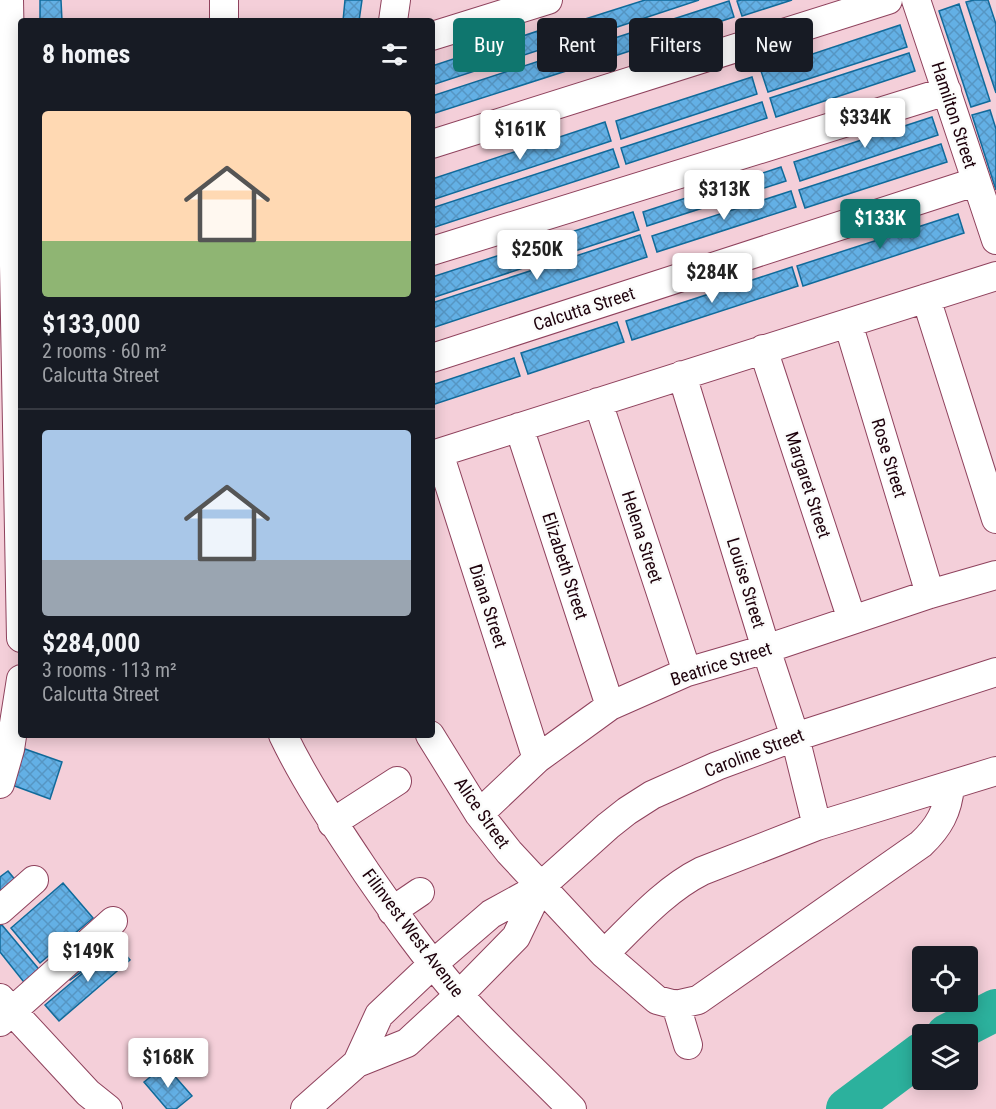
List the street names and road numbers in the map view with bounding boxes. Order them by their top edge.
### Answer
street label: Hamilton Street [927,59,982,171]
street label: Calcutta Street [530,282,637,335]
street label: Rose Street [868,416,911,500]
street label: Margaret Street [781,429,836,541]
street label: Helena Street [618,488,667,586]
street label: Elizabeth Street [538,510,593,622]
street label: Louise Street [723,535,770,631]
street label: Diana Street [465,561,512,650]
street label: Beatrice Street [668,637,774,690]
street label: Caroline Street [701,724,807,781]
street label: Alice Street [450,773,514,852]
street label: Filinvest West Avenue [358,865,468,1001]

